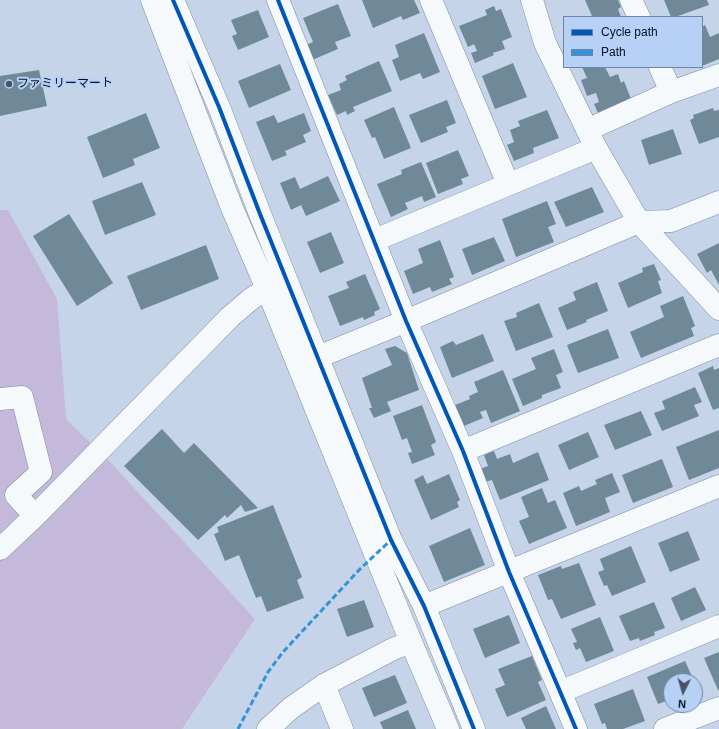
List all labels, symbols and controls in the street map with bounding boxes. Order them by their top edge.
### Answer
legend [563,16,703,68]
text: Cycle path [601,25,658,39]
text: Path [601,45,626,59]
place label: ファミリーマート [17,77,113,91]
marker: ファミリーマート [4,79,14,89]
north arrow [663,673,703,713]
text: N [678,698,687,710]

